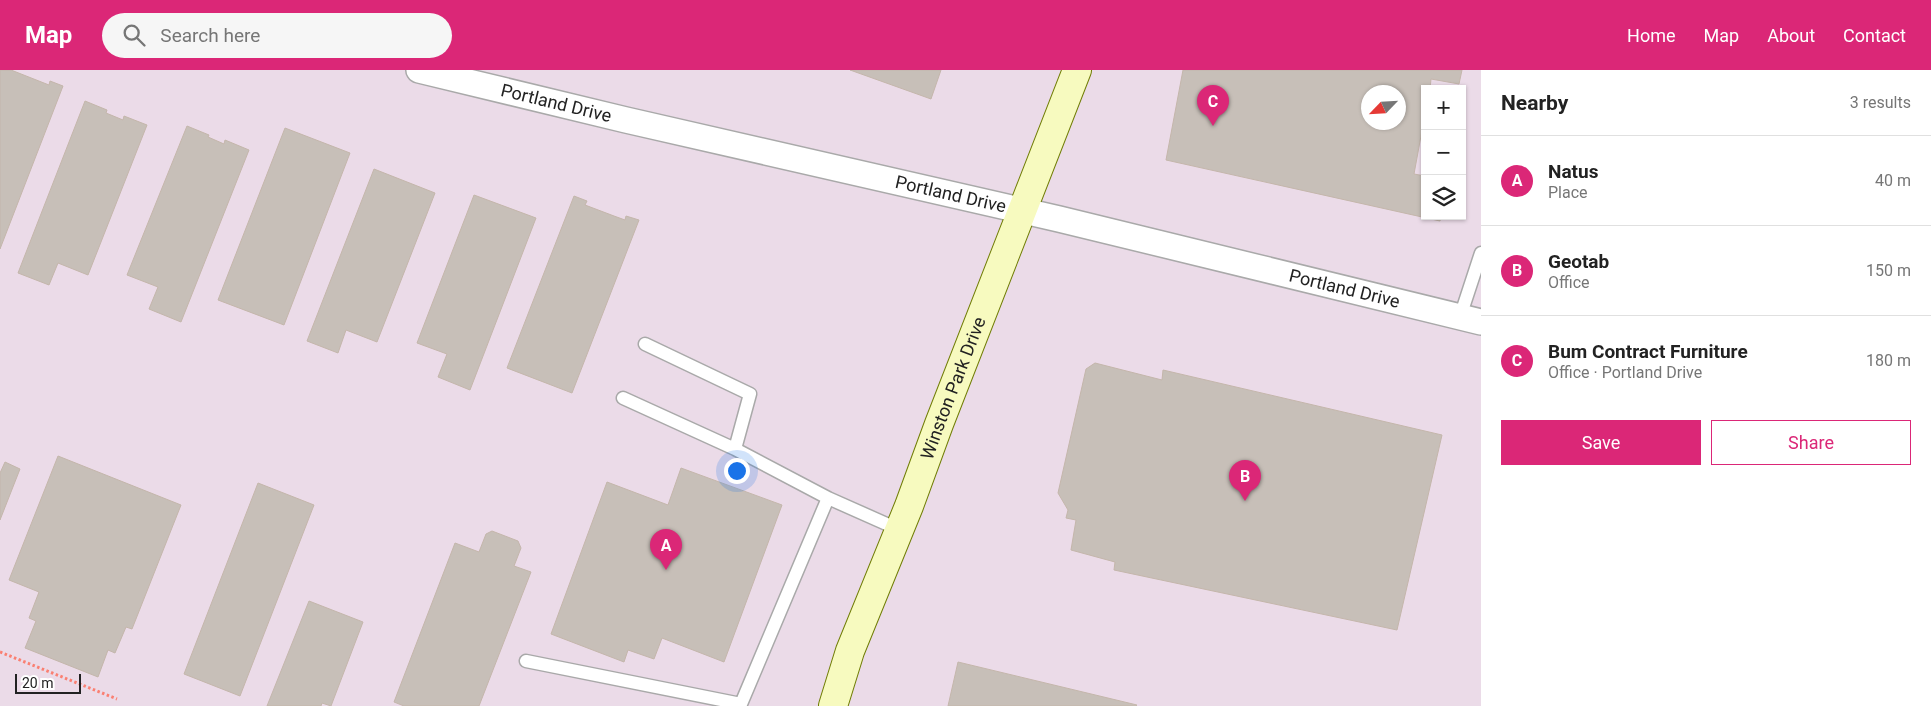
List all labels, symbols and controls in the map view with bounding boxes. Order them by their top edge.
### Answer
search box [102,13,452,58]
text: Map [25,21,72,49]
icon: search [120,21,148,49]
text: Search here [160,24,260,47]
text: Home [1627,25,1676,46]
text: Map [1704,25,1739,46]
text: About [1767,25,1815,46]
text: Contact [1843,25,1906,46]
street label: Portland Drive [499,79,614,126]
pin: C [1197,85,1229,126]
north arrow [1361,85,1406,130]
map controls [1421,85,1466,220]
button: + [1421,85,1466,130]
text: Nearby [1501,91,1568,115]
text: 3 results [1850,93,1911,112]
button: − [1421,130,1466,175]
text: Natus [1548,160,1598,183]
street label: Portland Drive [893,171,1008,217]
text: A [1512,171,1522,190]
text: 40 m [1875,171,1911,190]
button: layers [1421,175,1466,220]
text: Place [1548,183,1588,202]
text: Geotab [1548,250,1609,273]
text: B [1512,261,1522,280]
text: 150 m [1866,261,1911,280]
street label: Portland Drive [1287,265,1402,312]
text: Office [1548,273,1590,292]
street label: Winston Park Drive [916,314,990,462]
text: Bum Contract Furniture [1548,340,1748,363]
text: C [1512,351,1522,370]
text: 180 m [1866,351,1911,370]
text: Office · Portland Drive [1548,363,1702,382]
button: Save [1501,420,1701,465]
button: Share [1711,420,1911,465]
your location [724,458,750,484]
pin: B [1229,460,1261,501]
pin: A [650,529,682,570]
scale bar [15,671,81,694]
text: 20 m [22,675,54,691]

